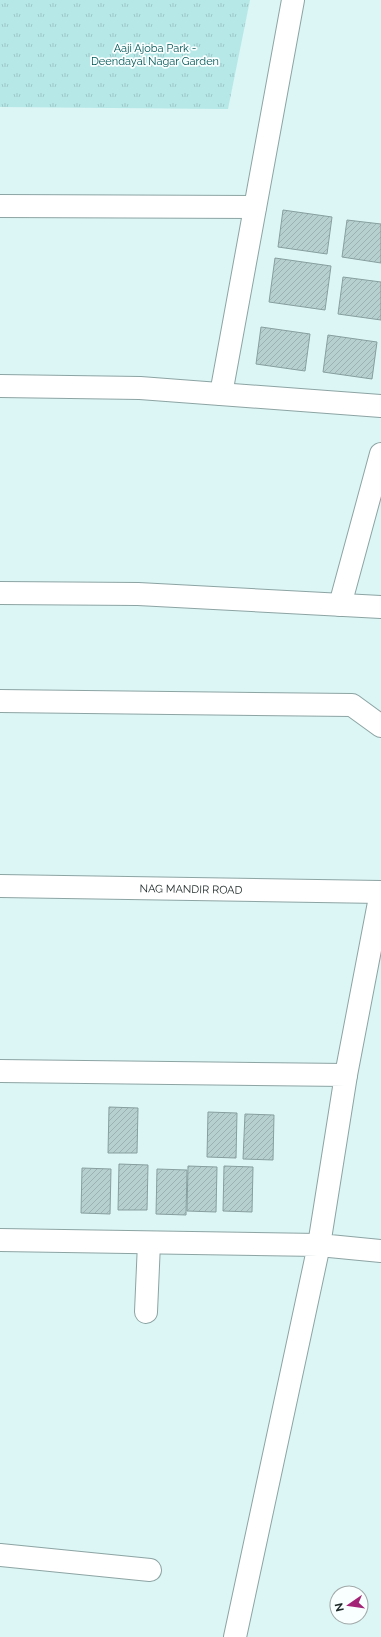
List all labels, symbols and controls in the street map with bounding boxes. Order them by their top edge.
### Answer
park label: Aaji Ajoba Park - Deendayal Nagar Garden [91,42,219,68]
street label: NAG MANDIR ROAD [139,882,243,897]
north arrow [329,1585,369,1625]
text: N [332,1602,347,1613]

